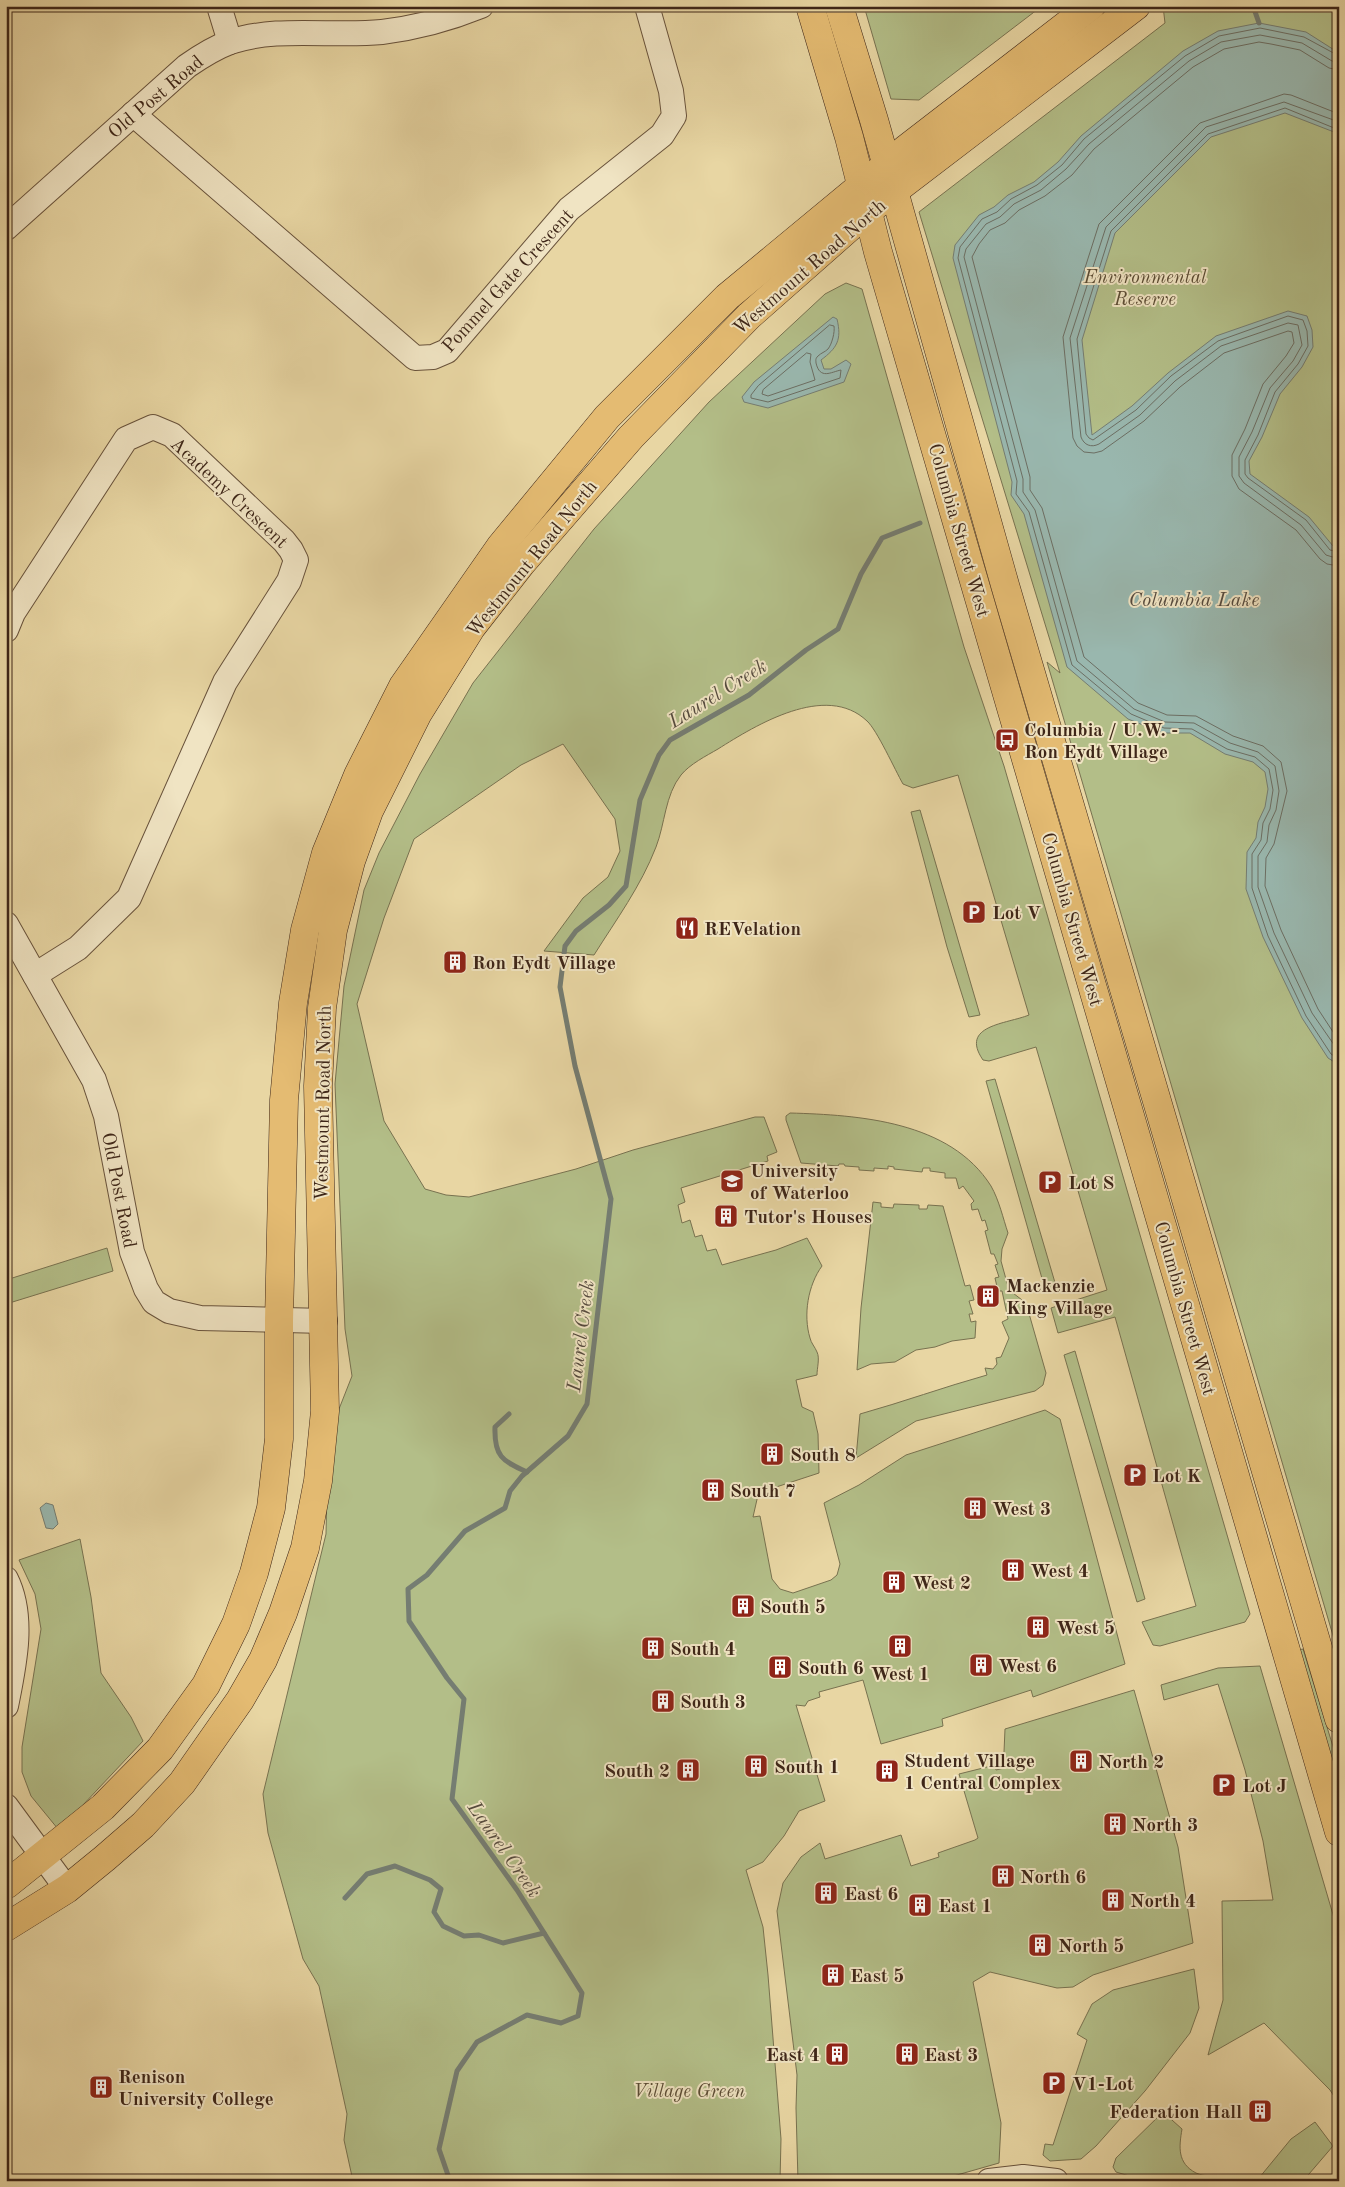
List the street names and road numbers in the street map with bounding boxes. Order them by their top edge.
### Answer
street label: Old Post Road [105,53,208,143]
street label: Westmount Road North [731,197,891,339]
street label: Pommel Gate Crescent [440,206,578,357]
street label: Academy Crescent [166,435,291,553]
street label: Columbia Street West [924,442,992,620]
street label: Westmount Road North [464,478,602,642]
street label: Columbia Street West [1037,831,1105,1009]
street label: Westmount Road North [313,1005,336,1201]
street label: Old Post Road [97,1131,138,1250]
street label: Columbia Street West [1150,1220,1218,1398]

